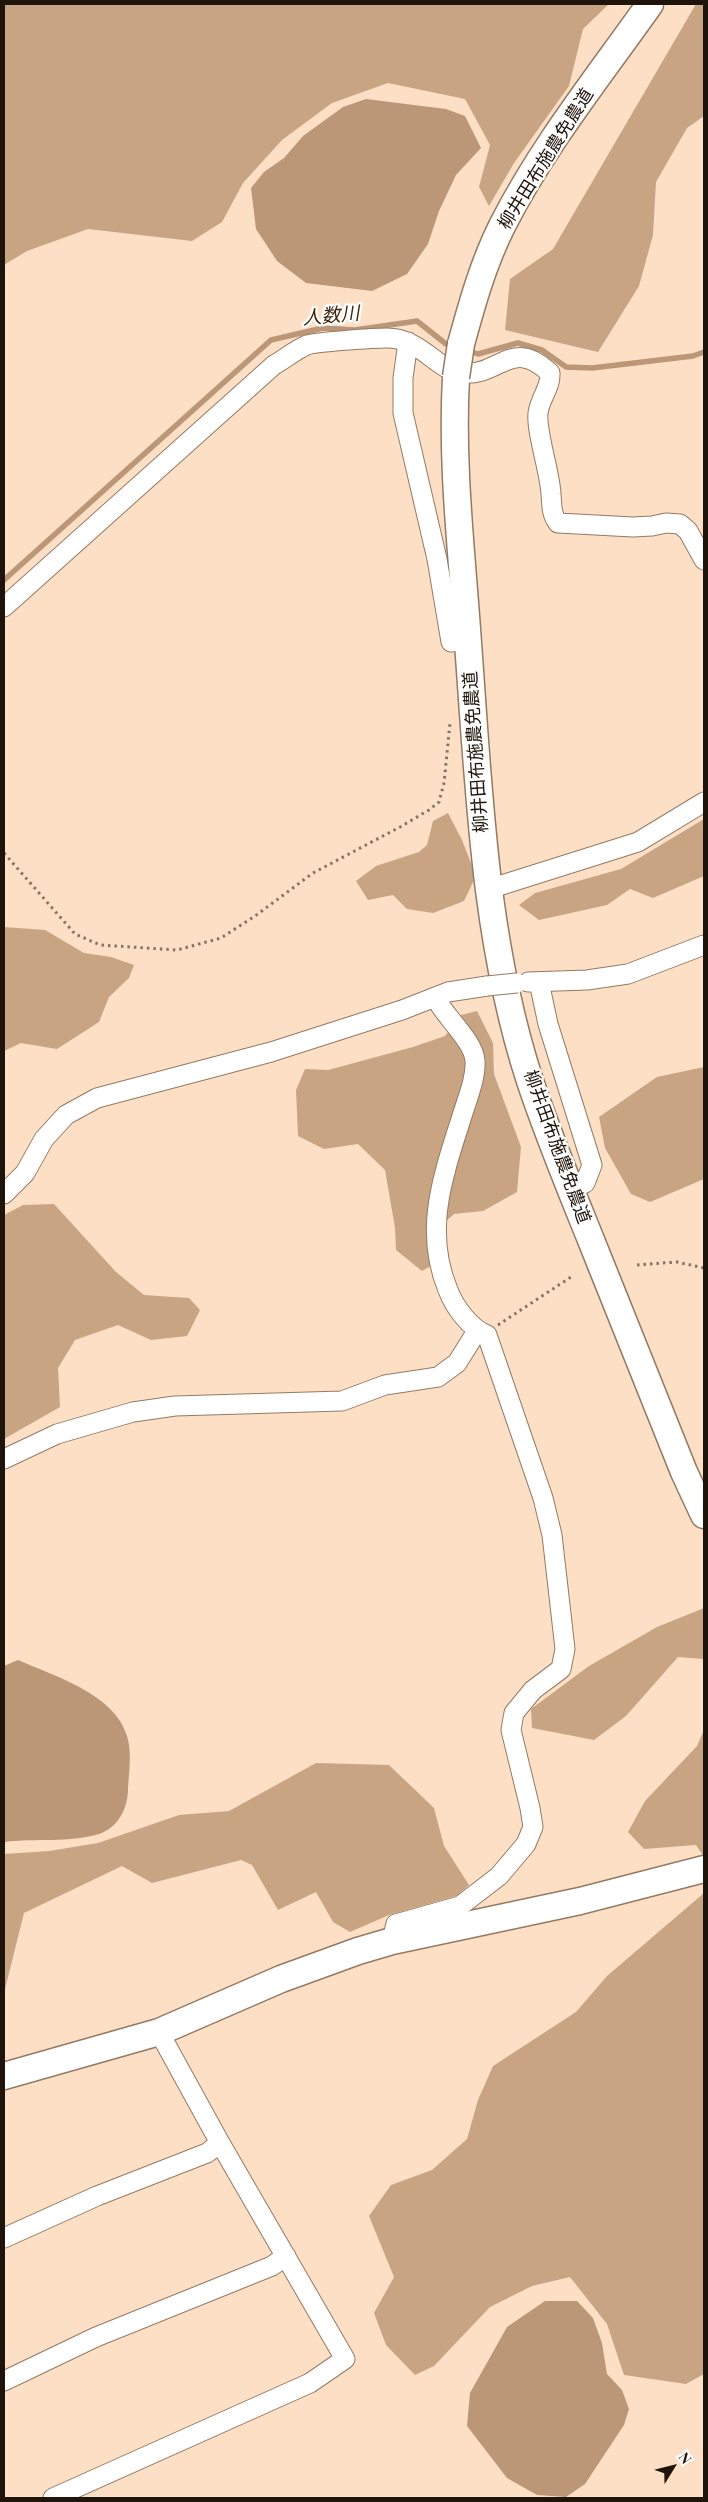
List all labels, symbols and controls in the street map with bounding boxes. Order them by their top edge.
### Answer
street label: 柳井田布施農免農道 [494,85,598,233]
water label: 人数川 [302,302,360,330]
street label: 柳井田布施農免農道 [460,670,492,834]
street label: 柳井田布施農免農道 [519,1067,595,1227]
north arrow [648,2442,698,2492]
text: N [675,2448,696,2468]

